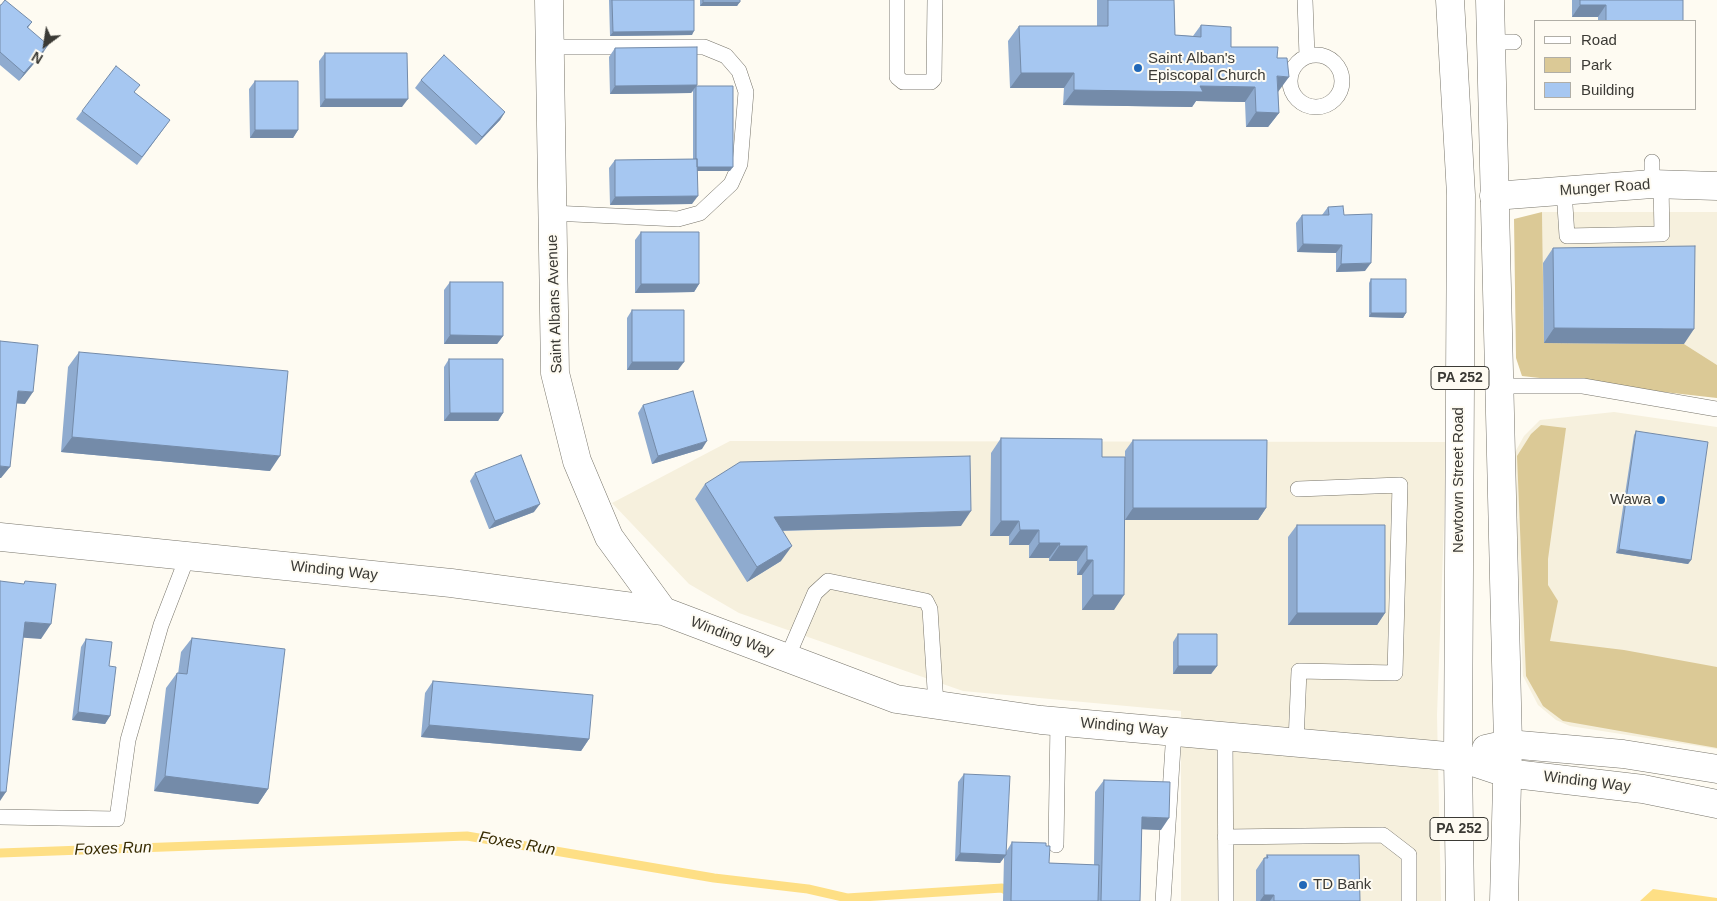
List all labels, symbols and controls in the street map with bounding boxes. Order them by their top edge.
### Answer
north arrow [20,20,70,70]
legend [1534,20,1697,110]
text: Road [1581,31,1617,48]
text: N [29,48,46,67]
place label: Saint Alban's Episcopal Church [1148,50,1266,85]
text: Park [1581,56,1612,73]
marker: Saint Alban's Episcopal Church [1132,62,1144,74]
text: Building [1581,81,1634,98]
street label: Munger Road [1559,176,1651,200]
street label: Saint Albans Avenue [544,234,566,374]
road number: PA 252 [1431,366,1489,389]
street label: Newtown Street Road [1450,407,1468,553]
place label: Wawa [1610,491,1651,509]
marker: Wawa [1655,494,1667,506]
street label: Winding Way [289,557,379,585]
street label: Winding Way [688,613,776,661]
street label: Winding Way [1079,714,1169,740]
street label: Winding Way [1542,768,1632,796]
road number: PA 252 [1430,818,1488,841]
water label: Foxes Run [477,828,557,860]
water label: Foxes Run [74,838,152,860]
place label: TD Bank [1313,876,1371,894]
marker: TD Bank [1297,879,1309,891]

